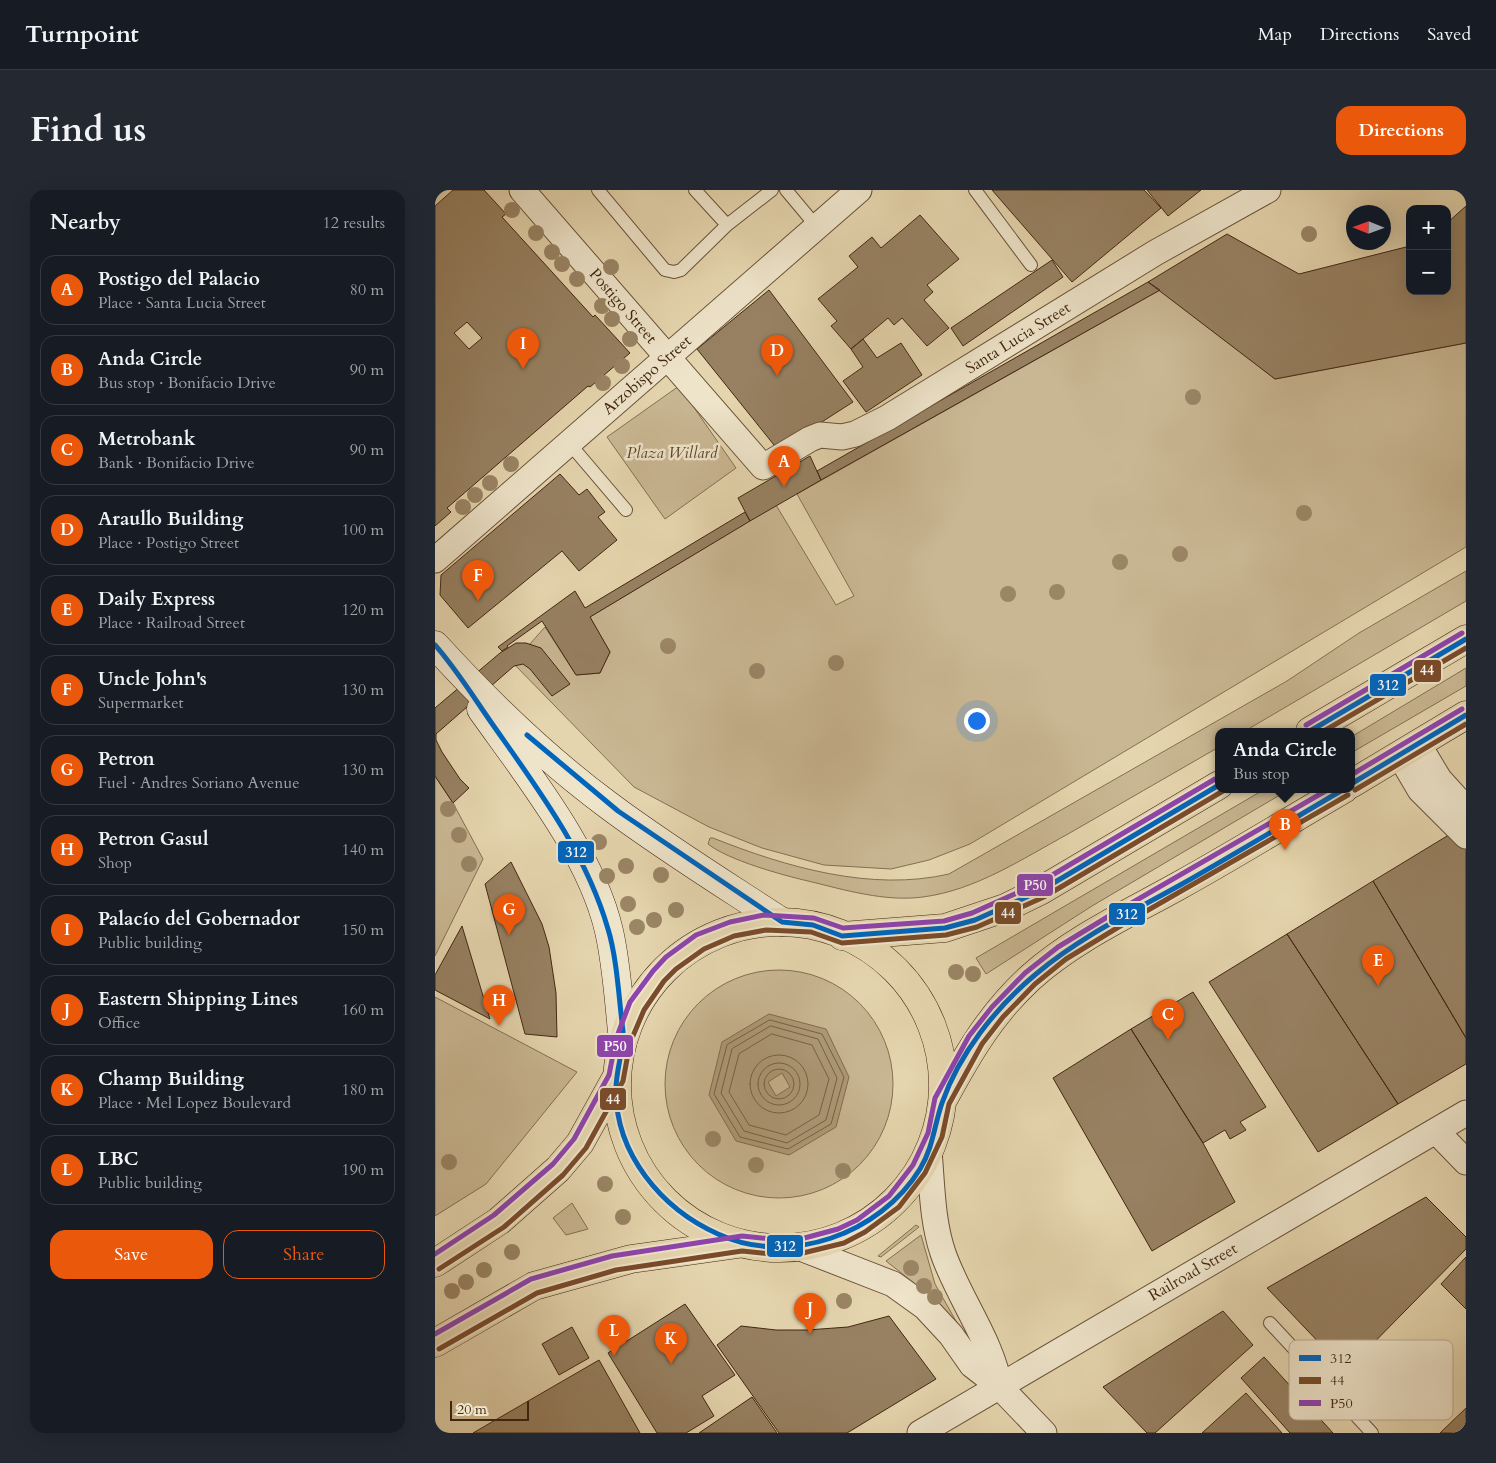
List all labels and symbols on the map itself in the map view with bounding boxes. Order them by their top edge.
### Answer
north arrow [1346,205,1391,250]
street label: Postigo Street [584,264,662,348]
street label: Santa Lucia Street [961,297,1075,379]
pin: I [507,328,539,369]
street label: Arzobispo Street [598,330,696,420]
pin: D [761,335,793,376]
park label: Plaza Willard [627,442,719,464]
pin: A [768,446,800,487]
pin: F [462,560,494,601]
line badge: 44 [1413,659,1442,683]
text: 44 [1420,661,1434,680]
line badge: 312 [1369,673,1407,697]
text: 312 [1377,676,1399,695]
your location [964,708,990,734]
pin: B [1269,809,1301,850]
line badge: 312 [557,840,595,864]
text: 312 [565,843,587,862]
line badge: P50 [1016,873,1054,897]
text: P50 [1023,876,1047,895]
pin: G [493,894,525,935]
line badge: 44 [994,901,1022,925]
line badge: 312 [1108,902,1146,926]
text: 44 [1001,904,1015,923]
text: 312 [1116,905,1138,924]
pin: E [1362,945,1394,986]
pin: H [483,985,515,1026]
pin: C [1152,999,1184,1040]
line badge: P50 [596,1034,634,1058]
text: P50 [603,1037,627,1056]
line badge: 44 [599,1087,627,1111]
text: 44 [606,1090,620,1109]
line badge: 312 [766,1234,804,1258]
text: 312 [774,1237,796,1256]
street label: Railroad Street [1145,1238,1241,1306]
pin: J [794,1293,826,1334]
pin: L [598,1315,630,1356]
pin: K [655,1323,687,1364]
legend [1289,1340,1453,1420]
text: 312 [1330,1349,1352,1368]
text: 44 [1330,1371,1344,1390]
text: P50 [1330,1394,1353,1413]
scale bar [450,1398,529,1421]

